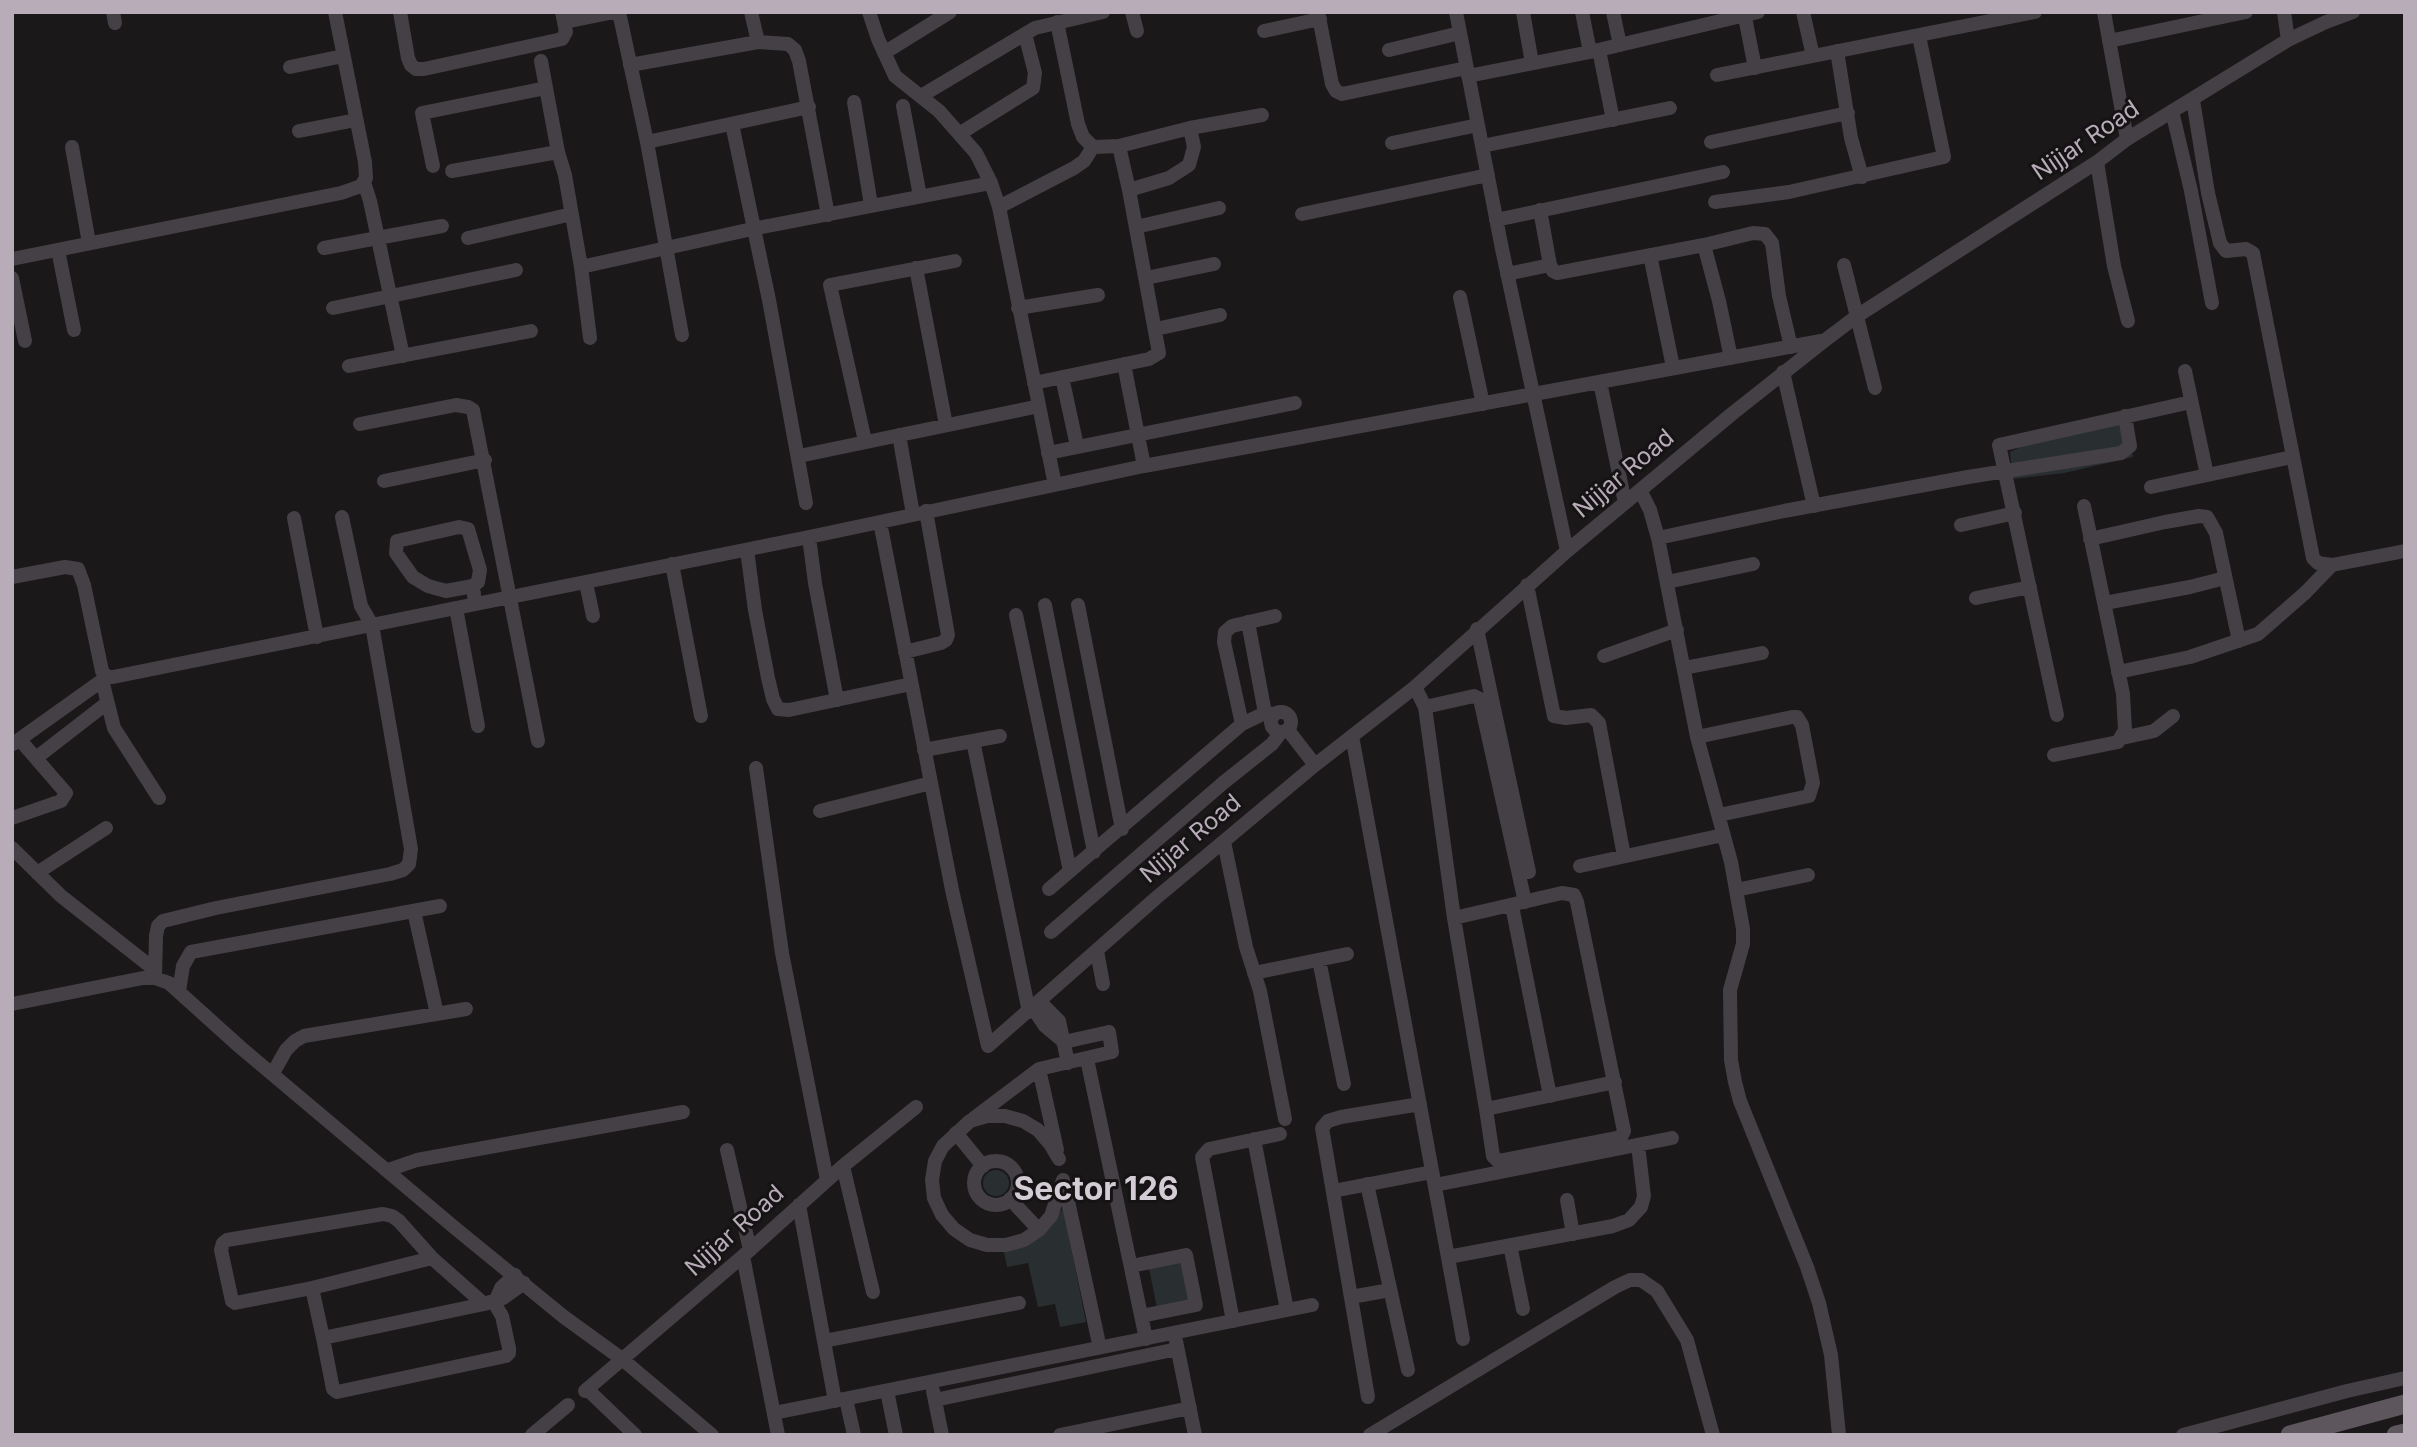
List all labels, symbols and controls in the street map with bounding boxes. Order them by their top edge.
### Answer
street label: Nijjar Road [2027,95,2145,187]
street label: Nijjar Road [1568,424,1680,524]
street label: Nijjar Road [1135,789,1247,889]
district label: Sector 126 [1013,1171,1179,1209]
street label: Nijjar Road [680,1179,790,1283]

